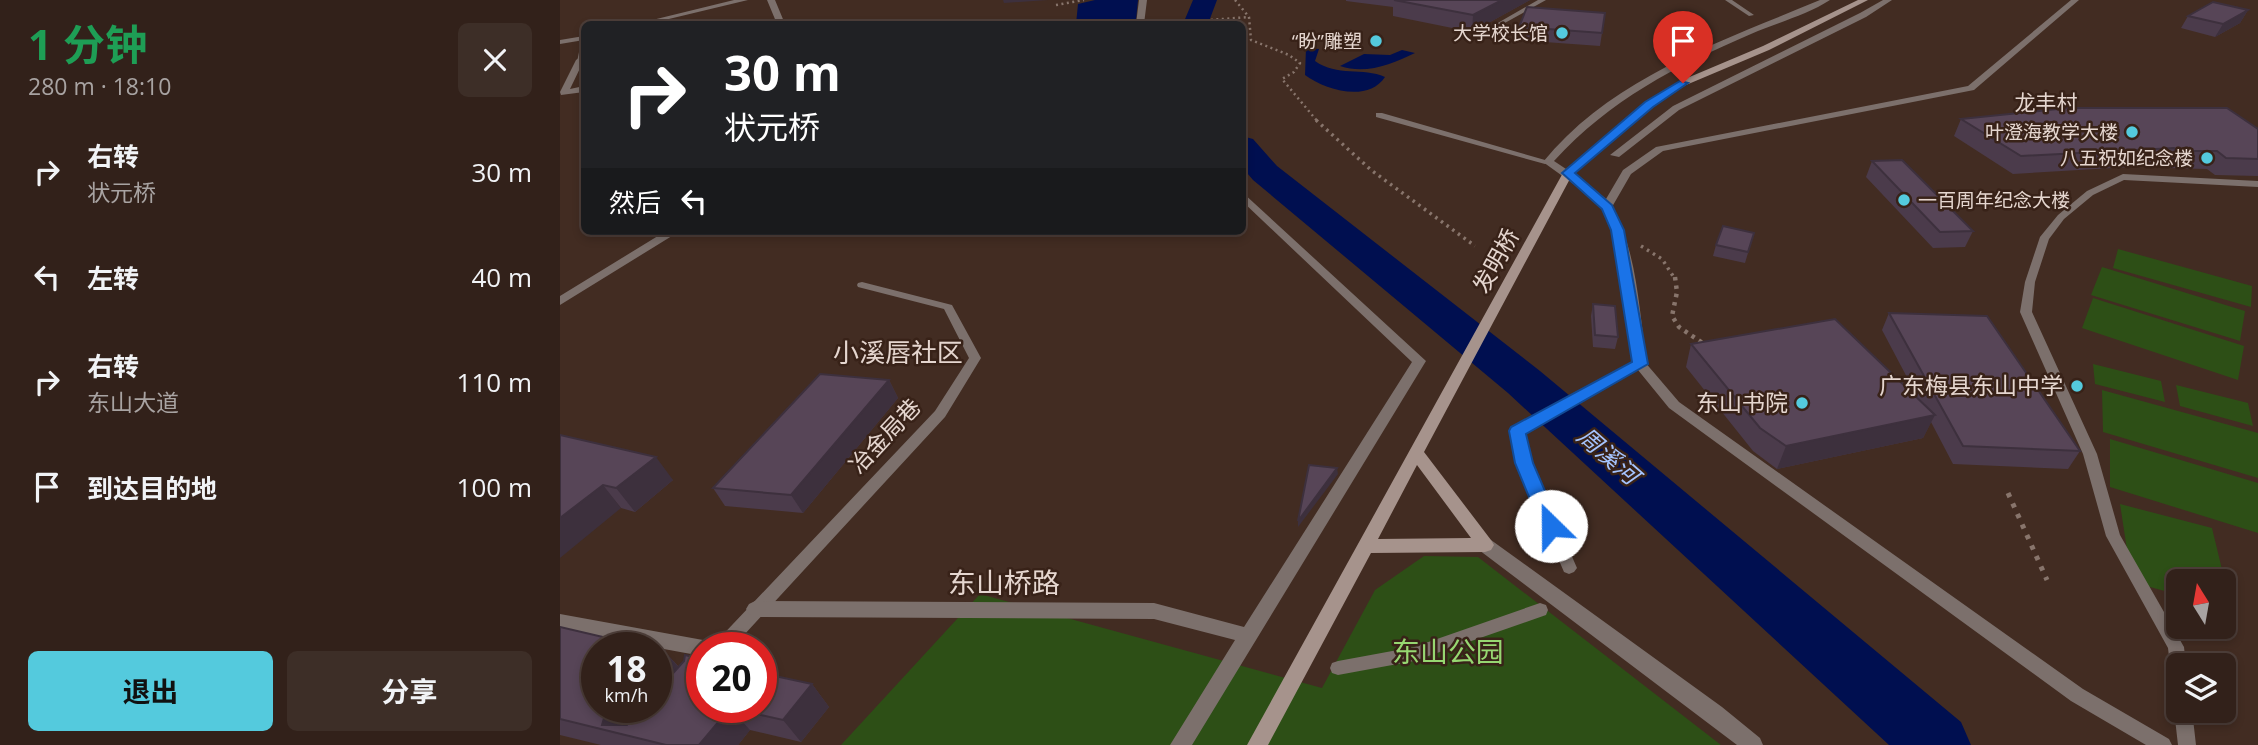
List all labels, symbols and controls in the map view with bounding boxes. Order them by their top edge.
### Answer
pin [1653,11,1713,83]
text: 1 分钟 [28,15,147,72]
place label: 大学校长馆 [1453,20,1548,46]
icon: arrive [1664,22,1702,60]
button: close [458,23,532,97]
marker: 大学校长馆 [1554,25,1570,41]
place label: “盼”雕塑 [1292,28,1362,54]
marker: “盼”雕塑 [1368,33,1384,49]
text: 30 m [724,39,841,105]
icon: right [609,49,700,140]
text: 280 m · 18:10 [28,70,171,102]
district label: 龙丰村 [2015,88,2078,116]
text: 状元桥 [724,105,820,148]
place label: 叶澄海教学大楼 [1985,119,2118,145]
marker: 叶澄海教学大楼 [2124,124,2140,140]
text: 右转 [87,138,139,174]
place label: 八五祝如纪念楼 [2060,145,2193,171]
marker: 八五祝如纪念楼 [2199,150,2215,166]
icon: right [28,153,66,191]
text: 30 m [471,154,532,190]
text: 状元桥 [87,176,156,208]
icon: left [675,182,713,220]
text: 然后 [609,184,661,220]
place label: 一百周年纪念大楼 [1918,187,2070,213]
marker: 一百周年纪念大楼 [1896,192,1912,208]
street label: 发明桥 [1464,223,1526,298]
icon: left [28,258,66,296]
text: 40 m [471,259,532,295]
text: 左转 [87,260,139,296]
district label: 小溪唇社区 [833,334,963,370]
text: 右转 [87,348,139,384]
icon: right [28,363,66,401]
text: 110 m [457,364,532,400]
place label: 广东梅县东山中学 [1879,369,2063,401]
marker: 广东梅县东山中学 [2069,378,2085,394]
text: 东山大道 [87,386,179,418]
place label: 东山书院 [1696,386,1788,418]
street label: 冶金局巷 [841,391,927,480]
marker: 东山书院 [1794,395,1810,411]
water label: 周溪河 [1571,419,1650,494]
icon: arrive [28,468,66,506]
text: 100 m [457,469,532,505]
text: 到达目的地 [87,470,217,506]
position arrow [1514,489,1588,563]
street label: 东山桥路 [948,563,1060,601]
north arrow [2166,569,2236,639]
map controls [2166,569,2236,723]
speed limit sign: 20 [686,632,777,723]
park label: 东山公园 [1392,632,1504,670]
text: 18 [606,645,647,692]
button: 退出 [28,651,273,731]
button: 分享 [287,651,532,731]
button: layers [2166,653,2236,723]
text: km/h [605,683,648,707]

